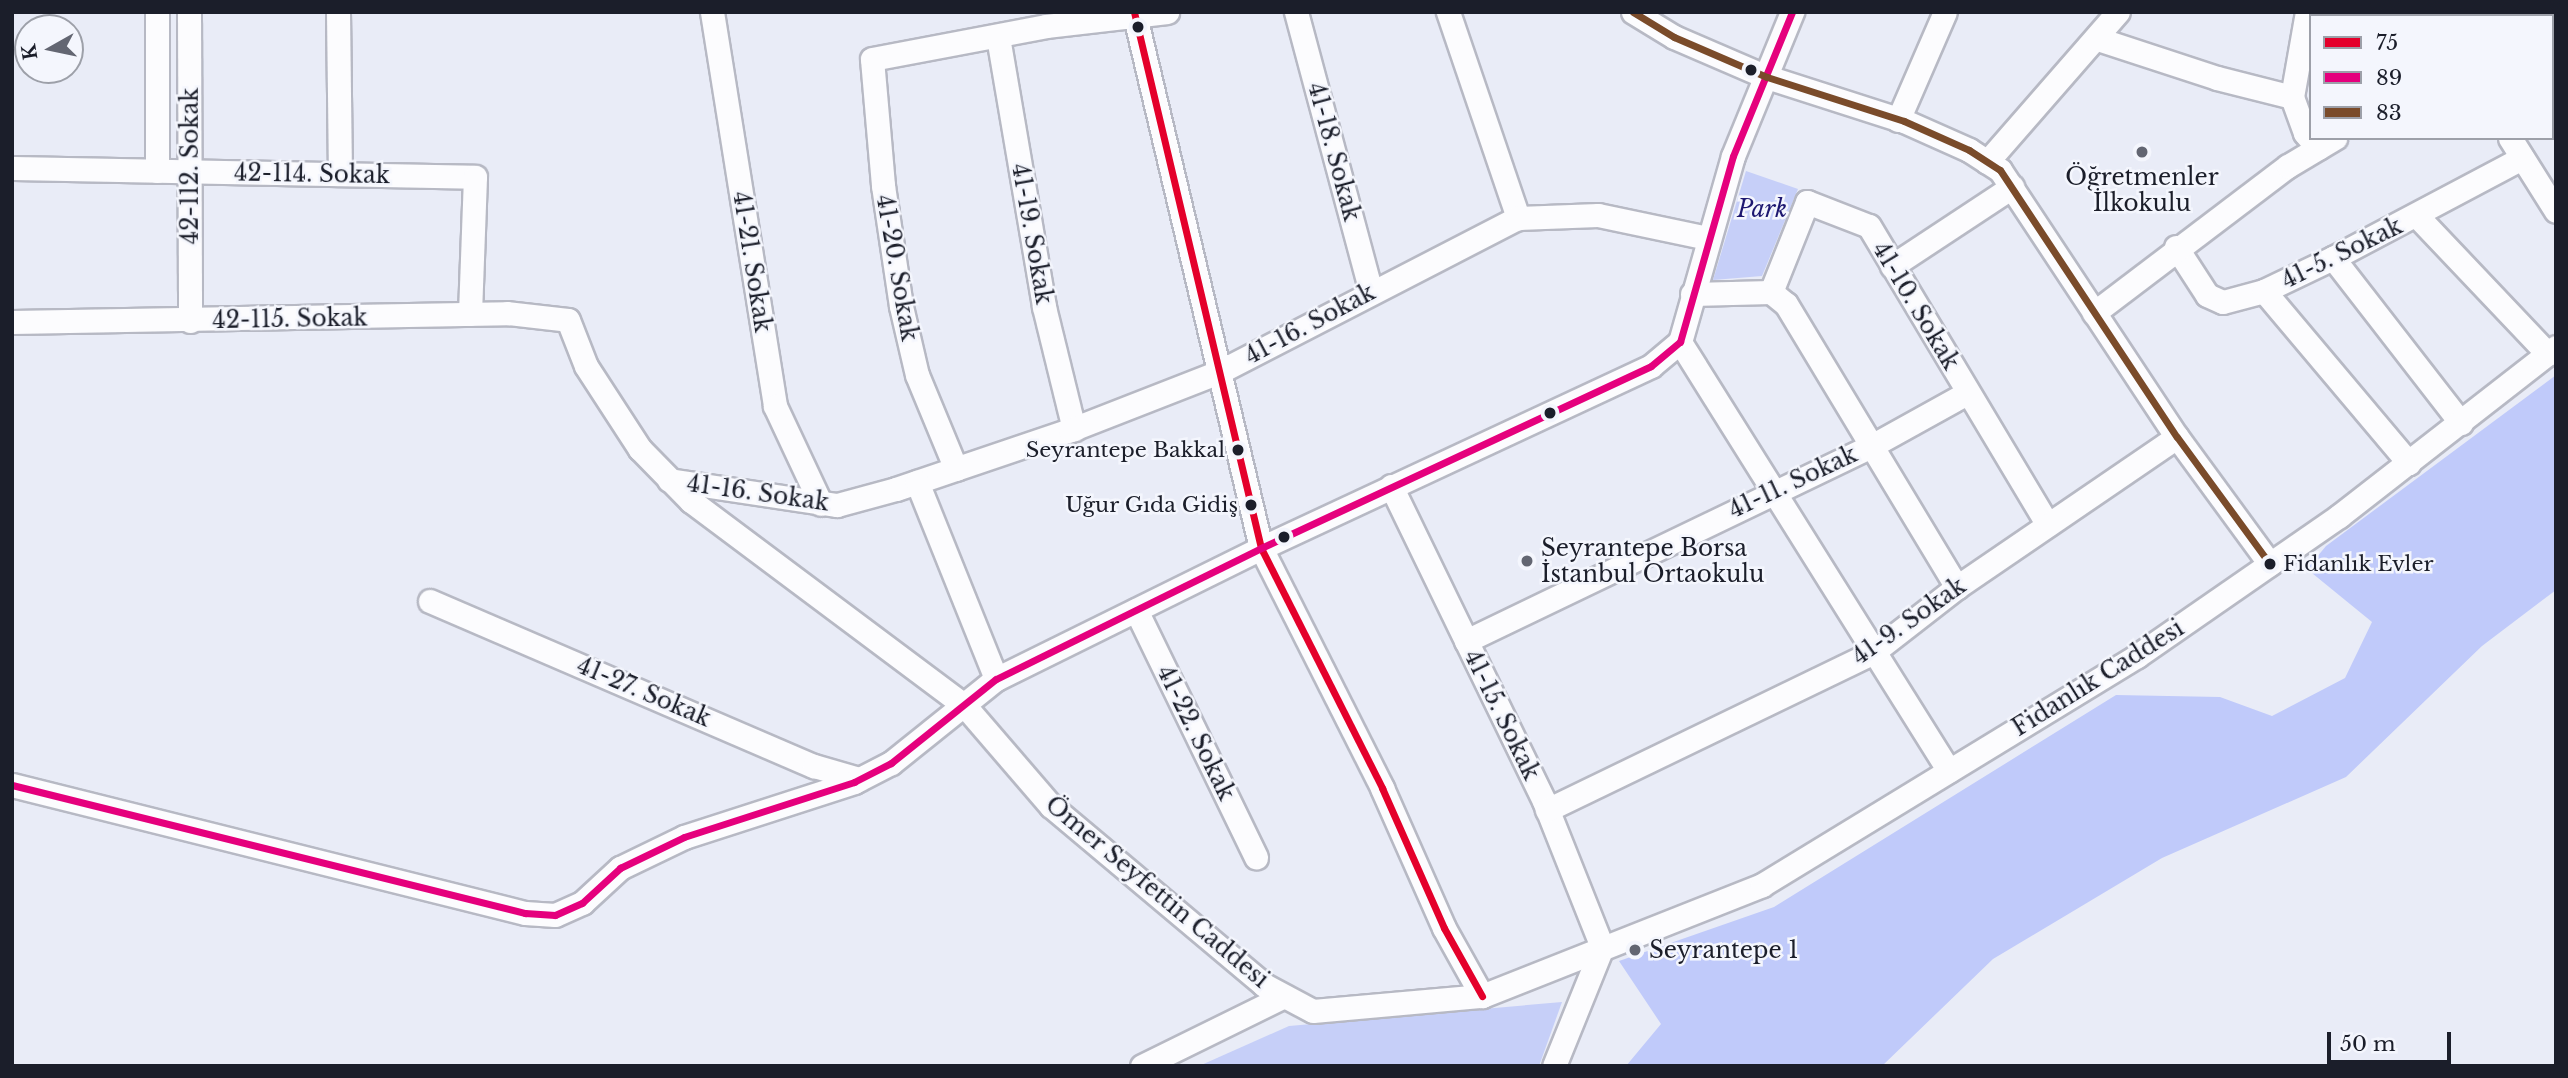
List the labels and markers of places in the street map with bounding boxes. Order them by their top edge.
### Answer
unlabelled marker [1131,20,1145,34]
unlabelled marker [1744,63,1758,77]
marker: Öğretmenler İlkokulu [2134,144,2150,160]
place label: Öğretmenler İlkokulu [2065,163,2219,217]
unlabelled marker [1543,406,1557,420]
place label: Seyrantepe Bakkal [1026,437,1225,463]
marker: Seyrantepe Bakkal [1231,443,1245,457]
place label: Uğur Gıda Gidiş [1064,492,1238,518]
marker: Uğur Gıda Gidiş [1244,498,1258,512]
unlabelled marker [1277,530,1291,544]
place label: Seyrantepe Borsa İstanbul Ortaokulu [1541,534,1764,588]
place label: Fidanlık Evler [2283,551,2434,577]
marker: Seyrantepe Borsa İstanbul Ortaokulu [1519,553,1535,569]
marker: Fidanlık Evler [2263,557,2277,571]
place label: Seyrantepe 1 [1649,936,1798,964]
marker: Seyrantepe 1 [1627,942,1643,958]

